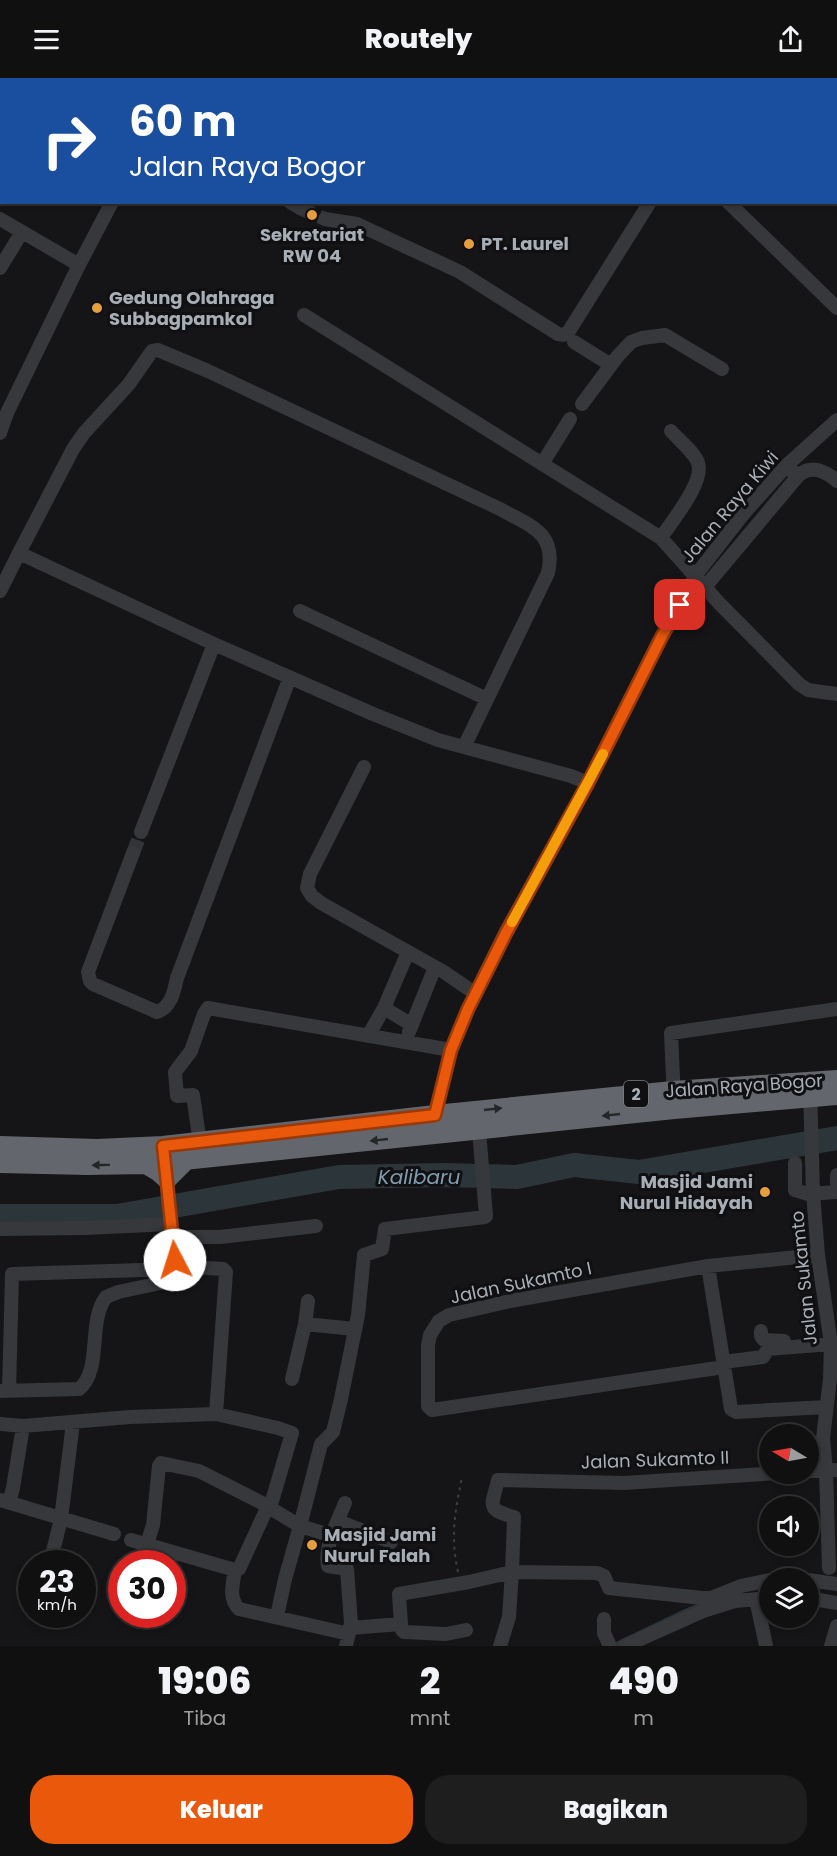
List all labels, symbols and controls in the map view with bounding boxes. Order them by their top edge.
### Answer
text: Routely [365,20,472,57]
icon: menu [30,23,63,56]
icon: share [774,23,807,56]
text: 60 m [129,92,237,151]
icon: right [30,102,108,180]
text: Jalan Raya Bogor [129,148,366,185]
marker: Sekretariat RW 04 [305,208,319,222]
place label: Sekretariat RW 04 [260,222,364,268]
place label: PT. Laurel [481,231,569,256]
marker: PT. Laurel [462,237,476,251]
place label: Gedung Olahraga Subbagpamkol [109,285,275,331]
marker: Gedung Olahraga Subbagpamkol [90,301,104,315]
street label: Jalan Raya Kiwi [675,445,784,568]
pin [654,579,705,630]
icon: arrive [663,588,696,621]
street label: Jalan Raya Bogor [664,1068,824,1103]
road number: 2 [624,1081,648,1107]
one-way arrow [484,1104,503,1114]
one-way arrow [602,1111,621,1120]
one-way arrow [369,1135,388,1145]
one-way arrow [91,1160,110,1169]
water label: Kalibaru [378,1163,461,1191]
place label: Masjid Jami Nurul Hidayah [620,1169,753,1215]
marker: Masjid Jami Nurul Hidayah [758,1185,772,1199]
street label: Jalan Sukamto [784,1210,823,1346]
position arrow [143,1228,207,1292]
street label: Jalan Sukamto I [448,1255,594,1310]
north arrow [759,1424,819,1484]
map controls [759,1424,819,1628]
street label: Jalan Sukamto II [580,1444,730,1475]
button: sound [759,1496,819,1556]
place label: Masjid Jami Nurul Falah [324,1522,436,1568]
marker: Masjid Jami Nurul Falah [305,1538,319,1552]
speed limit sign: 30 [108,1550,186,1628]
text: 23 [39,1560,75,1603]
button: layers [759,1568,819,1628]
text: km/h [37,1594,77,1615]
text: 19:06 [158,1656,251,1707]
text: 2 [420,1656,440,1707]
text: 490 [608,1656,679,1707]
text: Tiba [183,1704,226,1732]
text: mnt [410,1704,450,1732]
text: m [633,1704,654,1732]
button: Keluar [30,1775,413,1844]
button: Bagikan [425,1775,807,1844]

